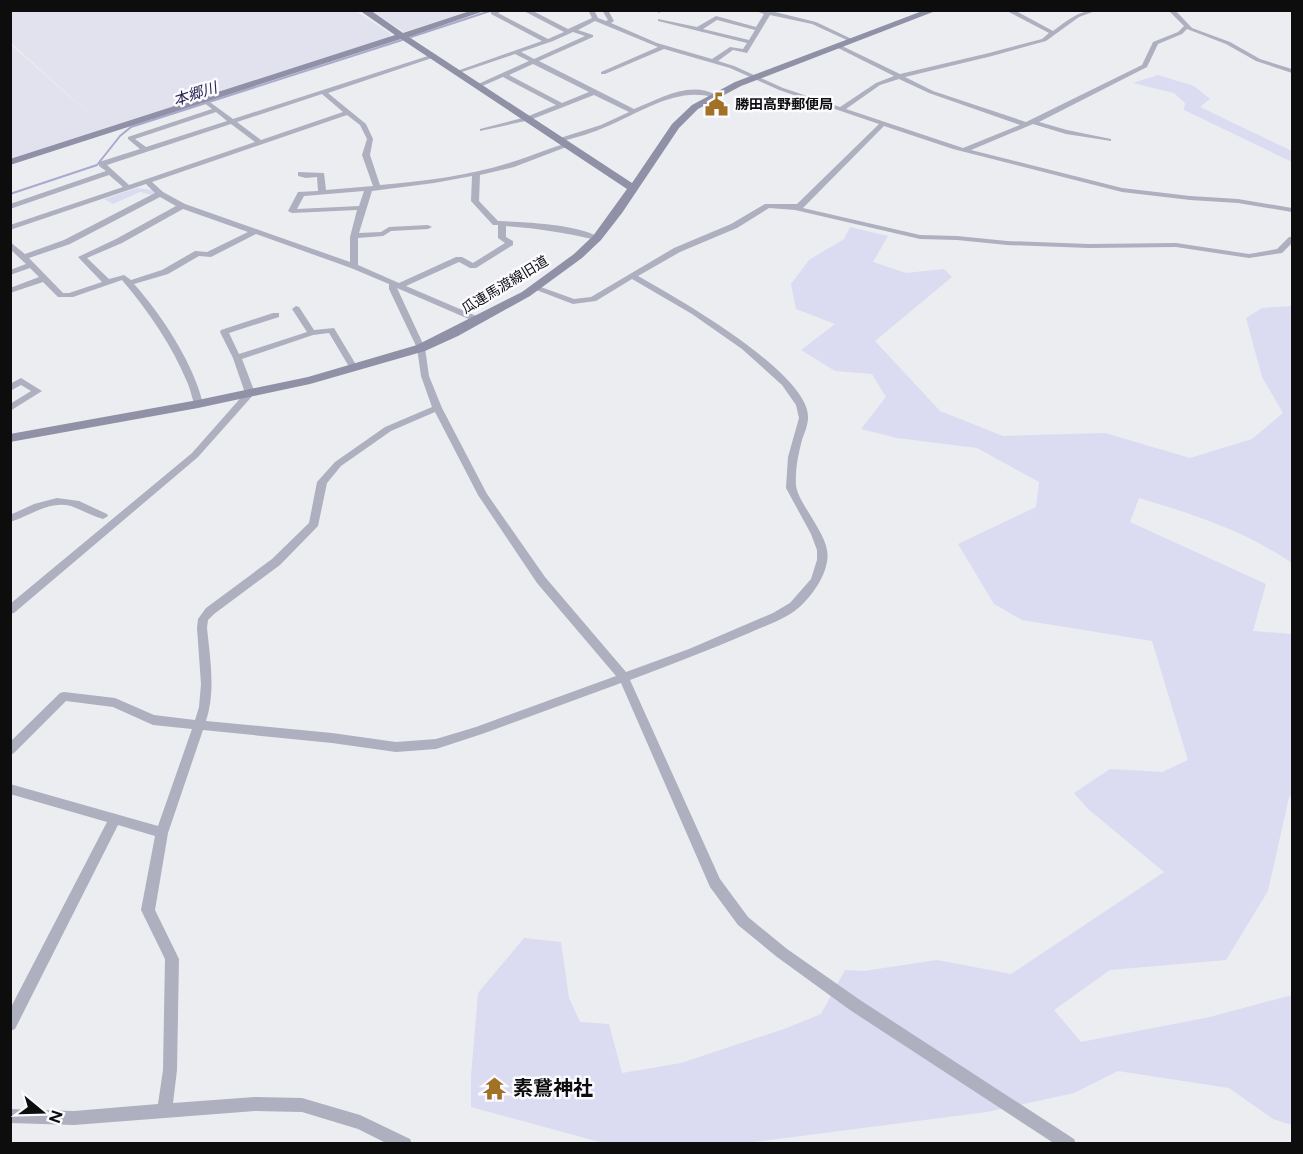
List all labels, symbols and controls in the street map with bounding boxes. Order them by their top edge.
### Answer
water label: 本郷川 [171,78,221,110]
public building icon: 勝田高野郵便局 [704,91,730,117]
place label: 勝田高野郵便局 [735,96,833,113]
street label: 瓜連馬渡線旧道 [459,252,551,318]
temple icon: 素鵞神社 [482,1075,508,1101]
place label: 素鵞神社 [513,1076,593,1100]
north arrow [12,1082,72,1142]
text: N [45,1108,67,1126]

